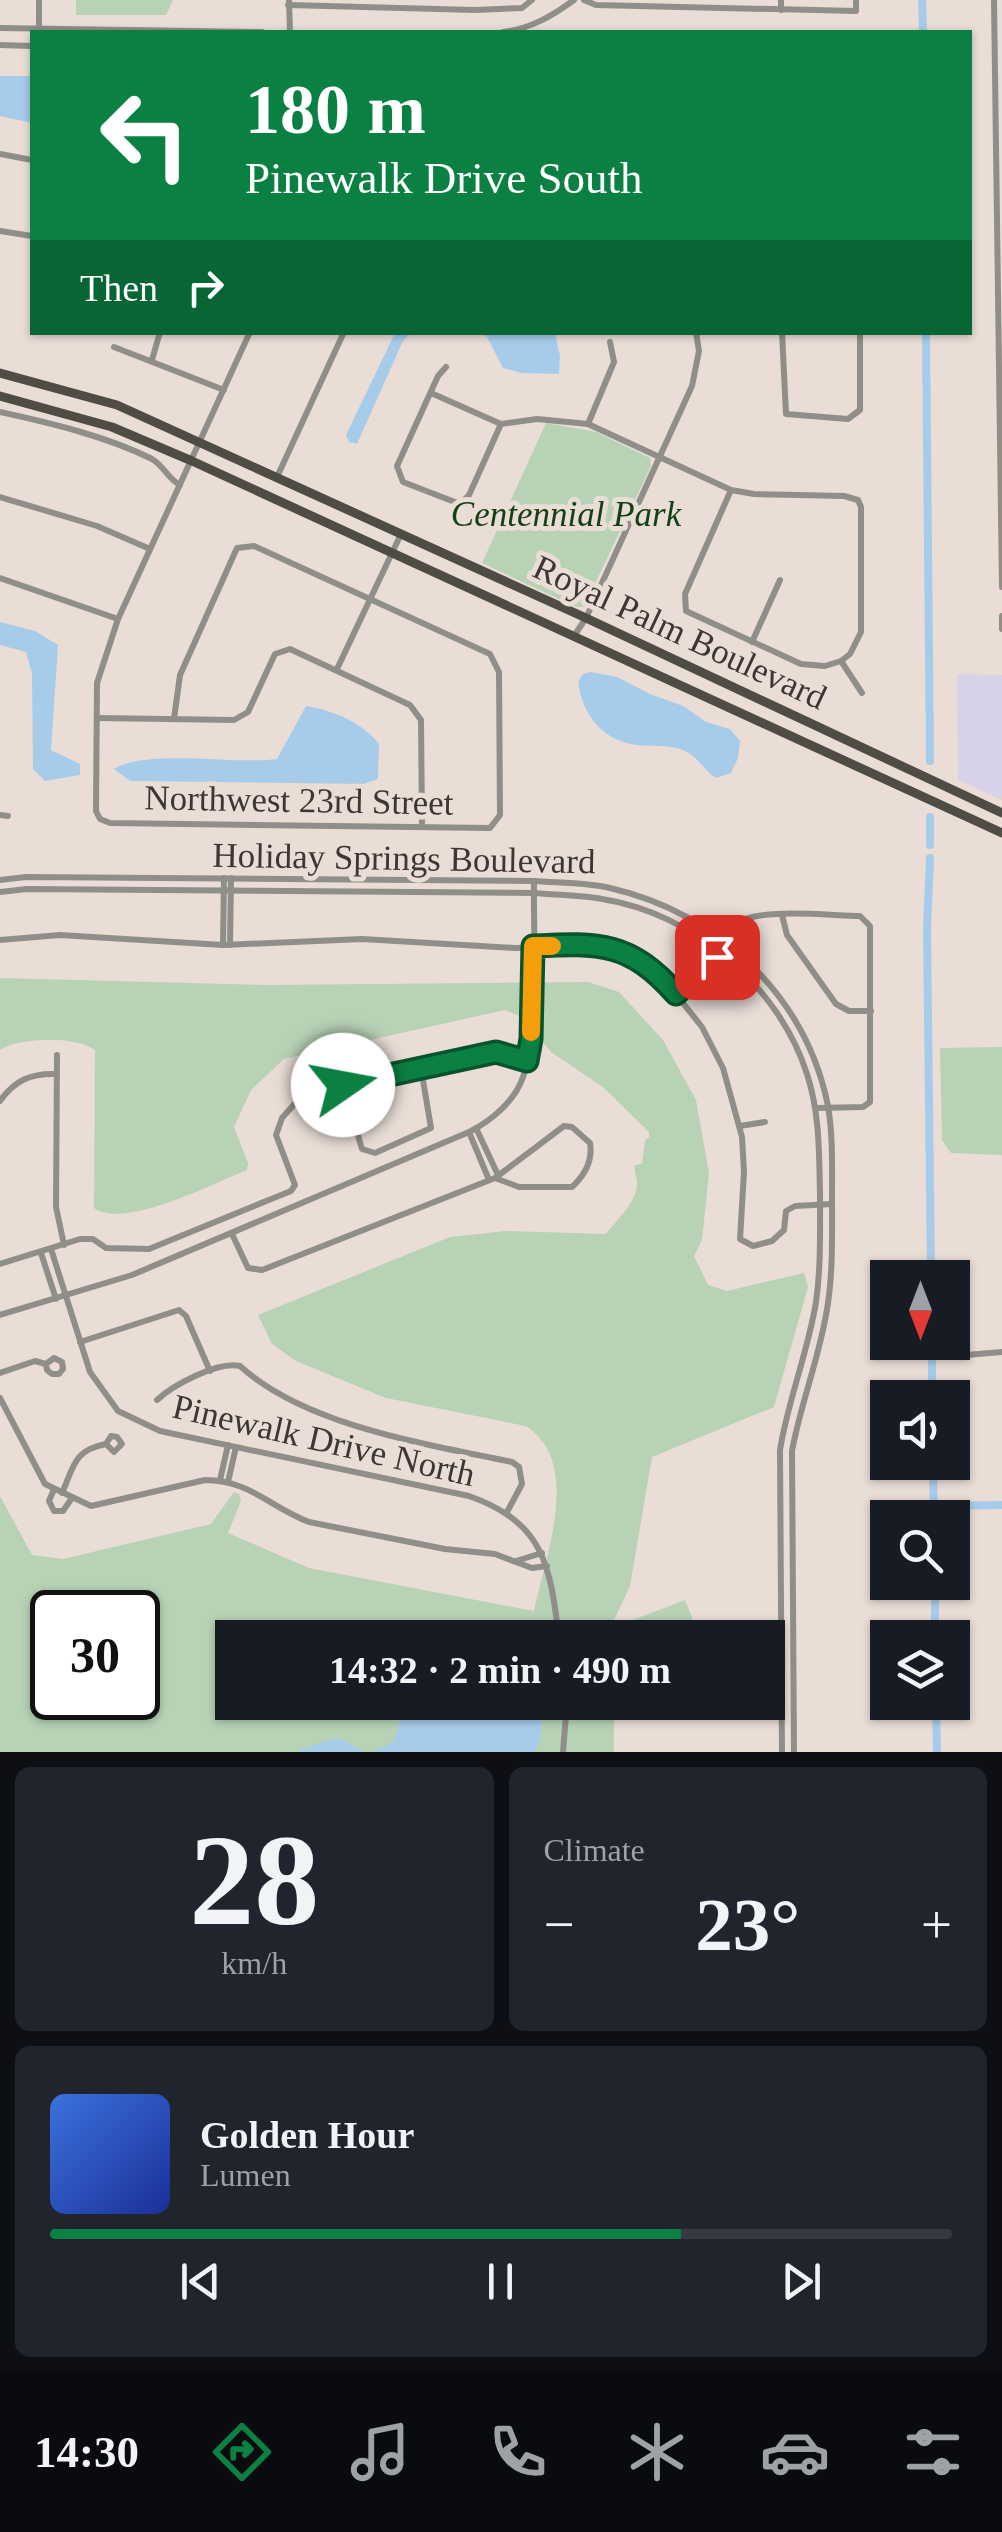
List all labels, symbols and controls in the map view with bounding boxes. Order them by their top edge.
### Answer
icon: left [80,70,210,200]
text: 180 m [245,71,426,148]
text: Pinewalk Drive South [245,153,642,203]
icon: right [178,260,233,315]
text: Then [80,267,158,309]
park label: Centennial Park [451,495,683,534]
street label: Royal Palm Boulevard [527,547,833,718]
street label: Northwest 23rd Street [144,778,454,823]
street label: Holiday Springs Boulevard [212,836,596,881]
pin [675,915,760,1000]
icon: arrive [690,930,745,985]
position arrow [291,1033,395,1137]
north arrow [870,1260,970,1360]
map controls [870,1260,970,1720]
button: sound [870,1380,970,1480]
street label: Pinewalk Drive North [169,1387,479,1494]
button: search [870,1500,970,1600]
speed limit sign: 30 [30,1590,160,1720]
button: layers [870,1620,970,1720]
text: 14:32 · 2 min · 490 m [329,1649,671,1691]
text: 28 [189,1808,319,1952]
text: Climate [544,1832,645,1868]
text: 23° [695,1883,800,1966]
text: − [544,1894,575,1955]
text: + [921,1894,952,1955]
text: km/h [221,1945,287,1981]
text: Golden Hour [200,2114,414,2156]
text: Lumen [200,2157,291,2193]
icon: previous [173,2254,228,2309]
icon: pause [473,2254,528,2309]
icon: next [774,2254,829,2309]
icon: directions [207,2417,277,2487]
icon: music [345,2417,415,2487]
icon: phone [483,2417,553,2487]
icon: climate [622,2417,692,2487]
icon: car [760,2417,830,2487]
icon: filters [898,2417,968,2487]
text: 14:30 [34,2427,139,2477]

